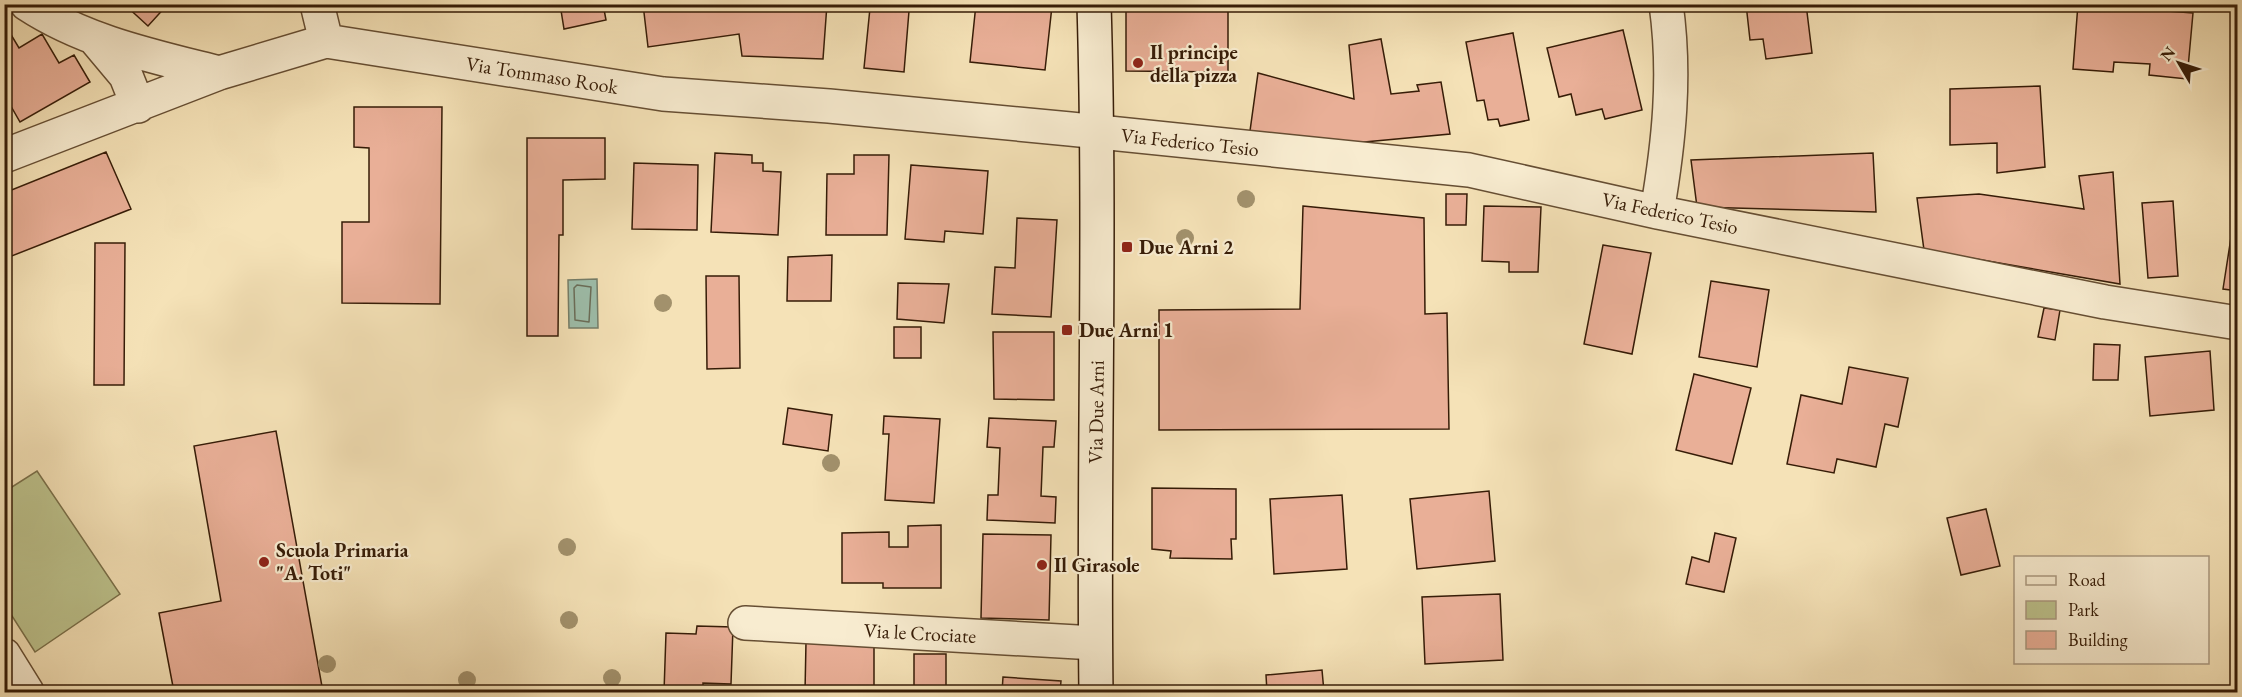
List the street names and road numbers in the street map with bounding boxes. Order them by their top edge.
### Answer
street label: Via Tommaso Rook [464,50,621,100]
street label: Via Federico Tesio [1120,122,1260,162]
street label: Via Federico Tesio [1599,186,1741,240]
street label: Via Due Arni [1082,360,1110,464]
street label: Via le Crociate [863,617,977,649]

